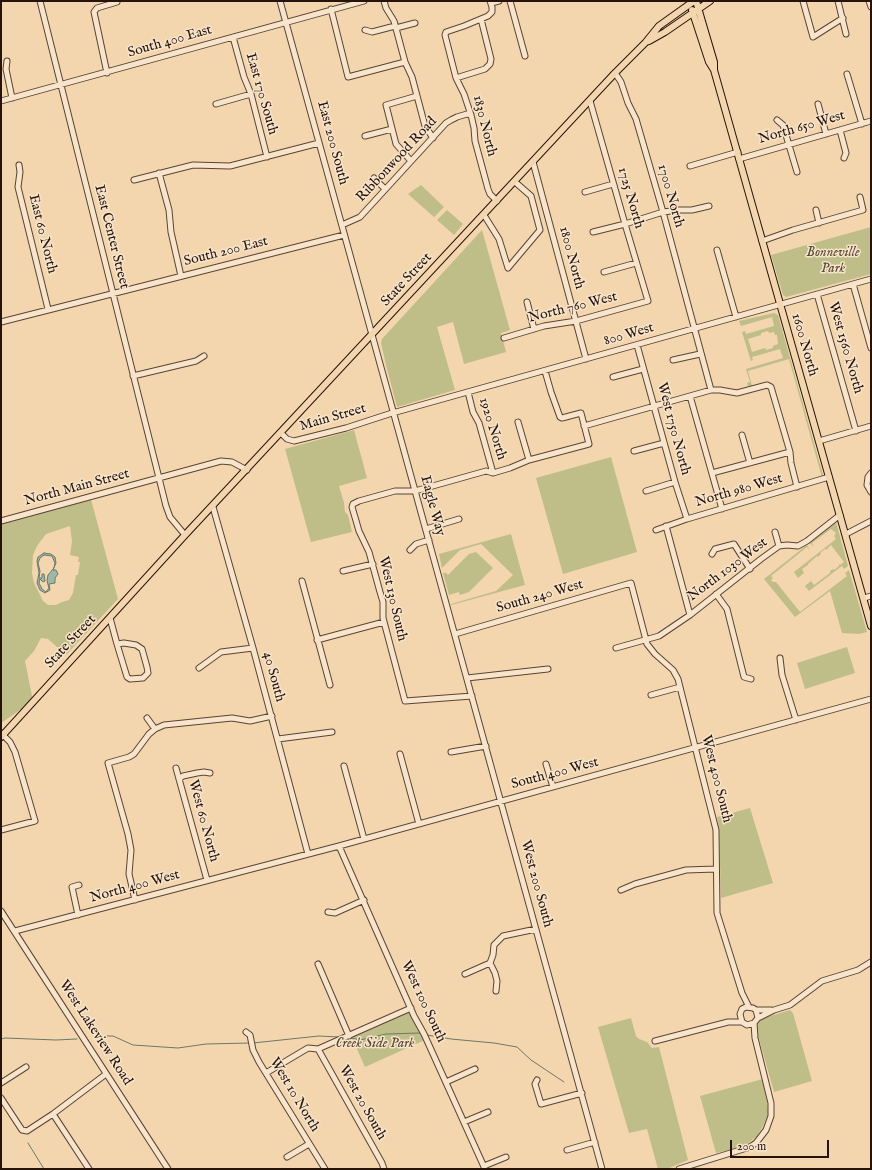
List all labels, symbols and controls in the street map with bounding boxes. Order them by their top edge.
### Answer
street label: South 400 East [126,22,214,62]
street label: East 170 South [241,51,281,137]
street label: 1830 North [468,94,500,158]
street label: East 200 South [313,99,351,187]
street label: North 650 West [757,108,847,148]
street label: Ribbonwood Road [353,114,441,206]
street label: 1700 North [653,162,687,230]
street label: 1725 North [613,165,647,231]
street label: East Center Street [90,183,132,291]
street label: East 60 North [24,193,60,275]
street label: 1800 North [555,225,587,291]
street label: South 200 East [182,233,270,271]
park label: Bonneville Park [806,245,860,278]
street label: State Street [378,250,436,310]
street label: North 760 West [527,289,619,327]
street label: West 1560 North [824,300,866,396]
street label: 1600 North [787,312,821,378]
street label: 800 West [602,320,656,350]
street label: West 1750 North [653,381,693,477]
street label: 1920 North [475,396,509,462]
street label: Main Street [298,401,368,435]
street label: North Main Street [23,466,131,510]
street label: North 980 West [693,471,785,511]
street label: Eagle Way [416,474,448,538]
street label: North 1030 West [685,535,771,605]
street label: West 130 South [374,555,410,643]
street label: South 240 West [495,577,585,617]
street label: State Street [42,612,100,672]
street label: 40 South [258,650,288,704]
street label: West 400 South [697,733,735,825]
street label: South 400 West [509,754,601,794]
street label: West 60 North [184,778,222,864]
street label: West 200 South [516,839,556,929]
street label: North 400 West [88,867,182,907]
street label: West 100 South [397,959,449,1045]
street label: West Lakeview Road [55,977,135,1089]
park label: Creek Side Park [336,1036,414,1052]
street label: West 10 North [265,1055,323,1135]
street label: West 20 South [335,1063,389,1143]
scale bar [732,1132,831,1158]
text: 200 m [737,1139,766,1154]

